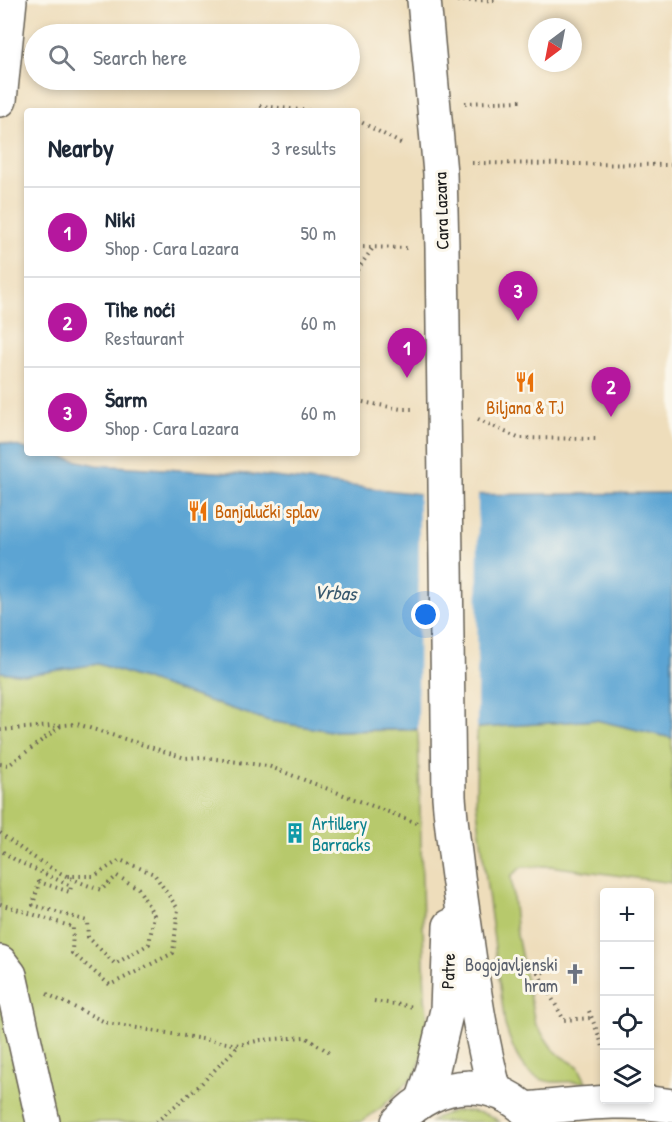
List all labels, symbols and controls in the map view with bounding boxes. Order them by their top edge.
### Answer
north arrow [528,18,582,72]
search box [24,24,360,90]
icon: search [45,41,78,74]
text: Search here [93,42,187,72]
text: Nearby [48,130,114,165]
text: 3 results [271,134,336,161]
street label: Cara Lazara [427,172,455,250]
text: Niki [105,204,136,234]
text: 1 [64,219,71,246]
text: 50 m [300,219,336,246]
text: Shop · Cara Lazara [105,234,239,261]
pin: 3 [498,272,538,321]
text: Tihe noći [105,294,176,324]
text: 2 [63,309,72,336]
text: 60 m [301,309,336,336]
text: Restaurant [105,324,184,351]
pin: 1 [388,328,426,378]
pin: 2 [592,368,630,417]
restaurant icon: Biljana & TJ [513,370,537,394]
text: Šarm [105,384,147,414]
place label: Biljana & TJ [486,395,564,420]
text: 3 [63,399,72,426]
text: 60 m [301,399,336,426]
text: Shop · Cara Lazara [105,414,239,441]
restaurant icon: Banjalučki splav [186,499,210,523]
place label: Banjalučki splav [215,499,319,524]
water label: Vrbas [313,577,359,607]
your location [411,600,440,629]
place label: Artillery Barracks [312,811,371,857]
building icon: Artillery Barracks [283,821,307,845]
map controls [600,888,654,1104]
button: + [600,888,654,942]
button: − [600,942,654,996]
place label: Bogojavljenski hram [465,952,558,998]
street label: Patre [435,953,461,989]
church icon: Bogojavljenski hram [563,962,587,986]
button: locate [600,996,654,1050]
button: layers [600,1050,654,1104]

